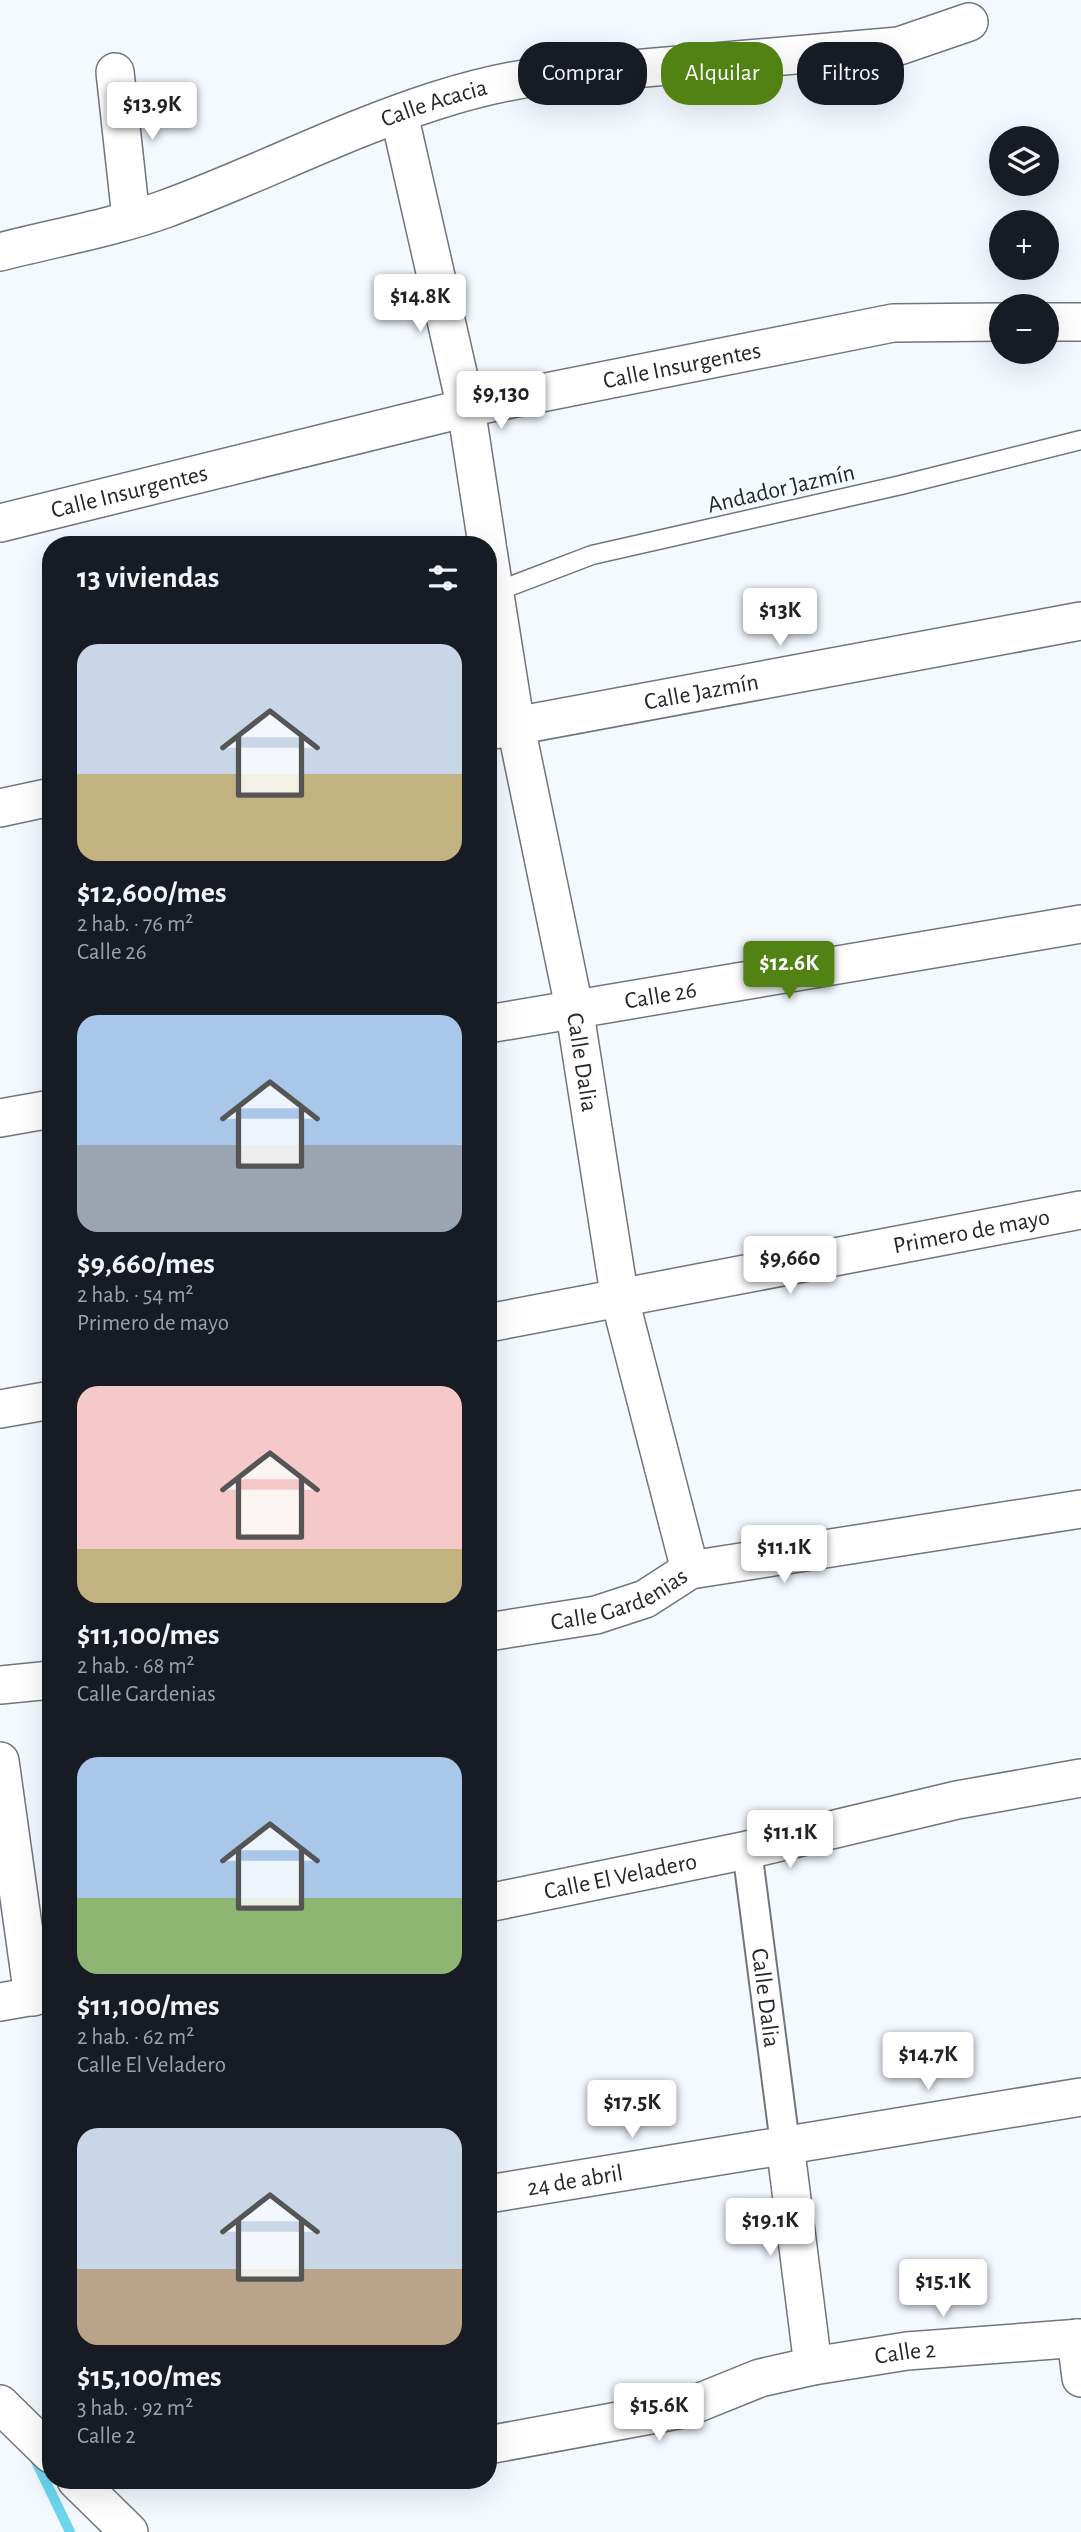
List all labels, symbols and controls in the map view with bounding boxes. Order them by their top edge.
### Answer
chip: Comprar [518,42,647,105]
chip: Alquilar [661,42,783,105]
chip: Filtros [797,42,904,105]
street label: Calle Acacia [378,76,490,132]
pin: $13.9K [95,82,209,142]
text: $13.9K [123,93,181,116]
map controls [989,126,1059,364]
button: layers [989,126,1059,196]
button: + [989,210,1059,280]
pin: $14.8K [363,274,477,334]
text: $14.8K [390,285,450,308]
button: − [989,294,1059,364]
street label: Calle Insurgentes [601,339,763,393]
pin: $9,130 [444,372,558,431]
text: $9,130 [473,382,529,405]
street label: Andador Jazmín [705,460,857,518]
street label: Calle Insurgentes [49,461,210,523]
icon: filters [424,559,462,597]
text: 13 viviendas [77,563,219,593]
pin: $13K [739,588,821,648]
text: $13K [759,599,801,622]
street label: Calle Jazmín [642,670,761,715]
icon: home [207,690,333,816]
text: $12,600/mes [77,878,226,908]
text: 2 hab. · 76 m² [77,913,193,936]
text: Calle 26 [77,941,147,964]
pin: $12.6K [732,942,846,1001]
text: $12.6K [759,952,819,975]
street label: Calle 26 [623,978,699,1014]
street label: Calle Dalia [562,1011,601,1114]
icon: home [207,1061,333,1187]
street label: Primero de mayo [891,1205,1052,1259]
pin: $9,660 [733,1236,847,1296]
text: $9,660 [760,1247,820,1270]
text: $9,660/mes [77,1249,215,1279]
text: 2 hab. · 54 m² [77,1284,194,1307]
text: Primero de mayo [77,1312,229,1335]
icon: home [207,1432,333,1558]
pin: $11.1K [727,1526,841,1585]
text: $11.1K [757,1536,811,1559]
street label: Calle Gardenias [549,1564,692,1635]
text: $11,100/mes [77,1620,219,1650]
text: 2 hab. · 68 m² [77,1655,195,1678]
text: Calle Gardenias [77,1683,216,1706]
icon: home [207,1803,333,1929]
pin: $11.1K [733,1811,847,1870]
text: $11.1K [763,1821,817,1844]
street label: Calle El Veladero [542,1850,699,1904]
street label: Calle Dalia [747,1947,783,2049]
text: $11,100/mes [77,1991,219,2021]
text: 2 hab. · 62 m² [77,2026,194,2049]
pin: $14.7K [871,2032,985,2092]
text: $14.7K [899,2043,957,2066]
text: Calle El Veladero [77,2054,226,2077]
pin: $17.5K [575,2080,689,2140]
text: $17.5K [603,2091,661,2114]
street label: 24 de abril [525,2161,625,2200]
icon: home [207,2174,333,2300]
pin: $19.1K [713,2198,827,2258]
text: $19.1K [742,2209,798,2232]
pin: $15.1K [886,2260,1000,2319]
text: $15.1K [915,2270,971,2293]
street label: Calle 2 [873,2338,937,2369]
text: $15,100/mes [77,2362,222,2392]
pin: $15.6K [602,2384,716,2443]
text: $15.6K [630,2394,688,2417]
text: 3 hab. · 92 m² [77,2397,193,2420]
text: Calle 2 [77,2425,136,2448]

